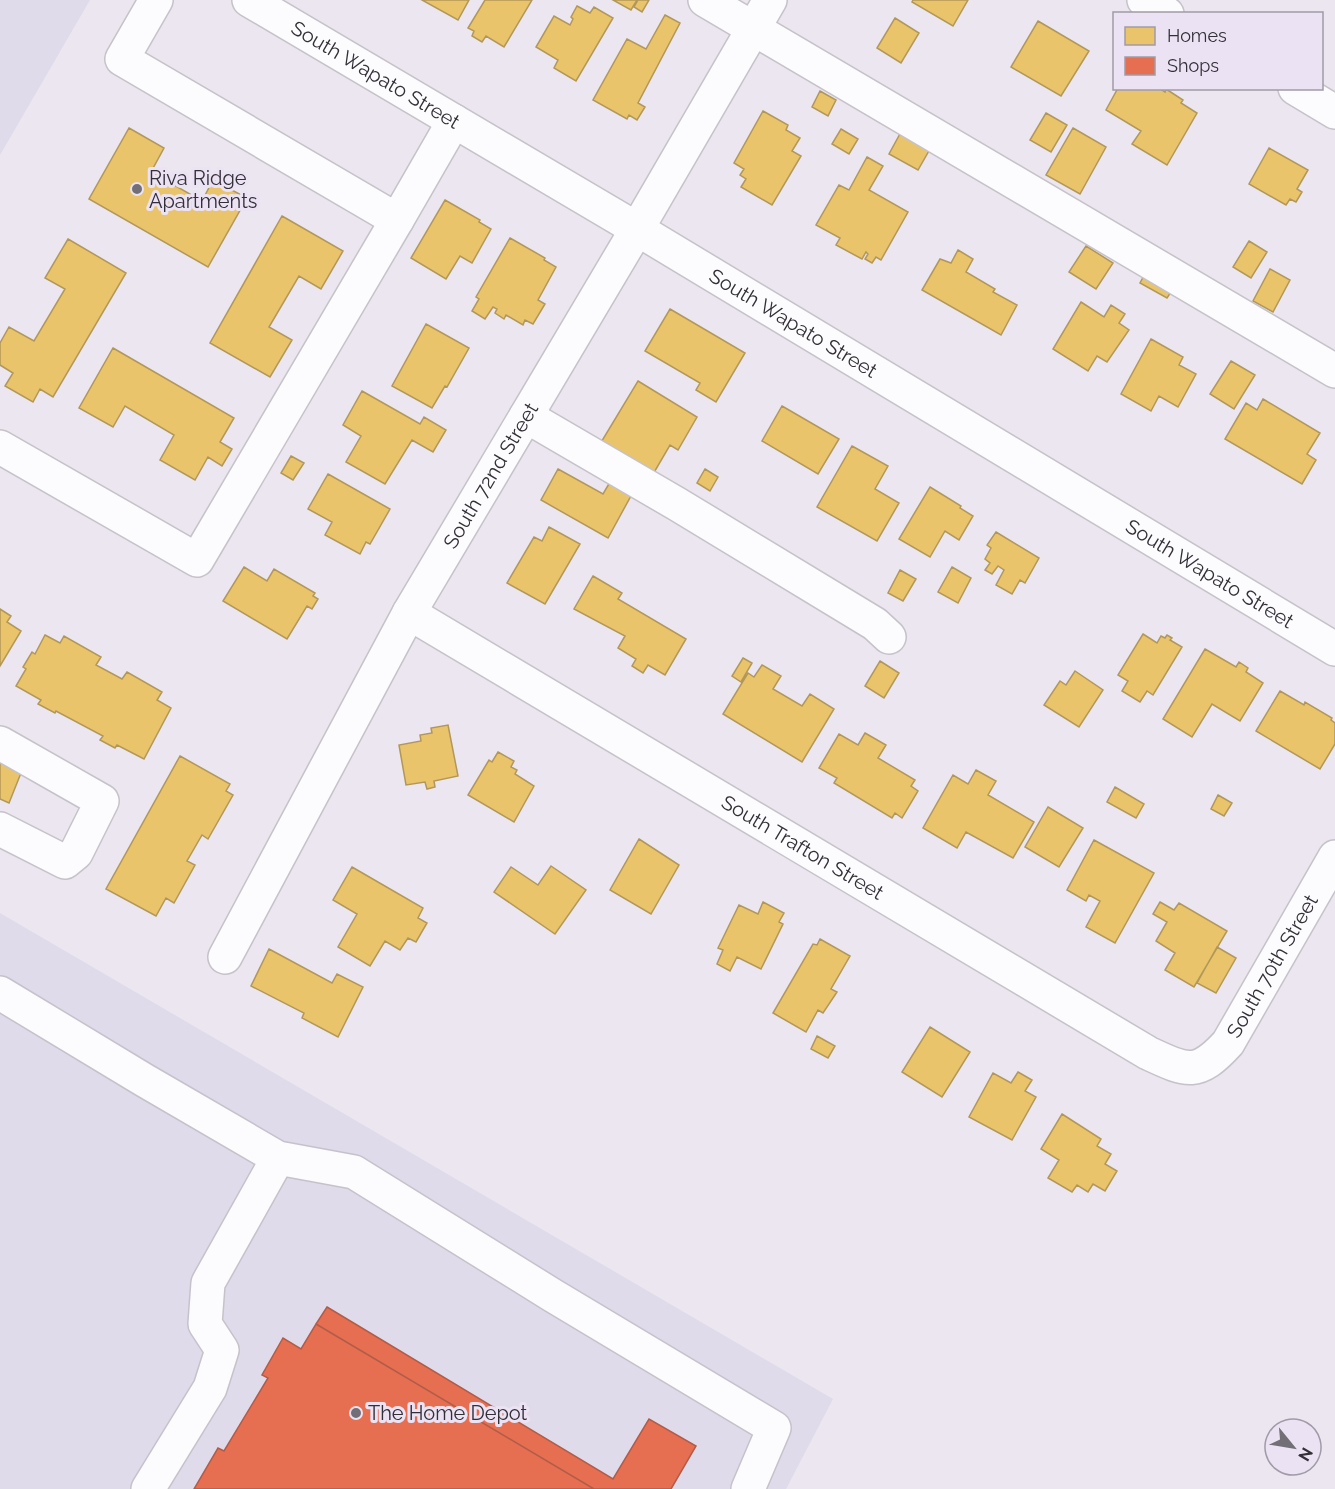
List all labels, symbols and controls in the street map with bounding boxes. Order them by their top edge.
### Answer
legend [1113,12,1323,90]
street label: South Wapato Street [287,16,464,134]
text: Homes [1167,25,1227,46]
text: Shops [1167,55,1219,76]
place label: Riva Ridge Apartments [149,166,258,213]
marker: Riva Ridge Apartments [130,182,144,196]
street label: South Wapato Street [705,263,882,383]
street label: South 72nd Street [438,398,543,553]
street label: South Wapato Street [1121,514,1298,633]
street label: South Trafton Street [717,790,888,905]
street label: South 70th Street [1222,890,1323,1042]
place label: The Home Depot [368,1401,528,1425]
marker: The Home Depot [349,1406,363,1420]
north arrow [1263,1417,1323,1477]
text: N [1294,1444,1317,1464]

